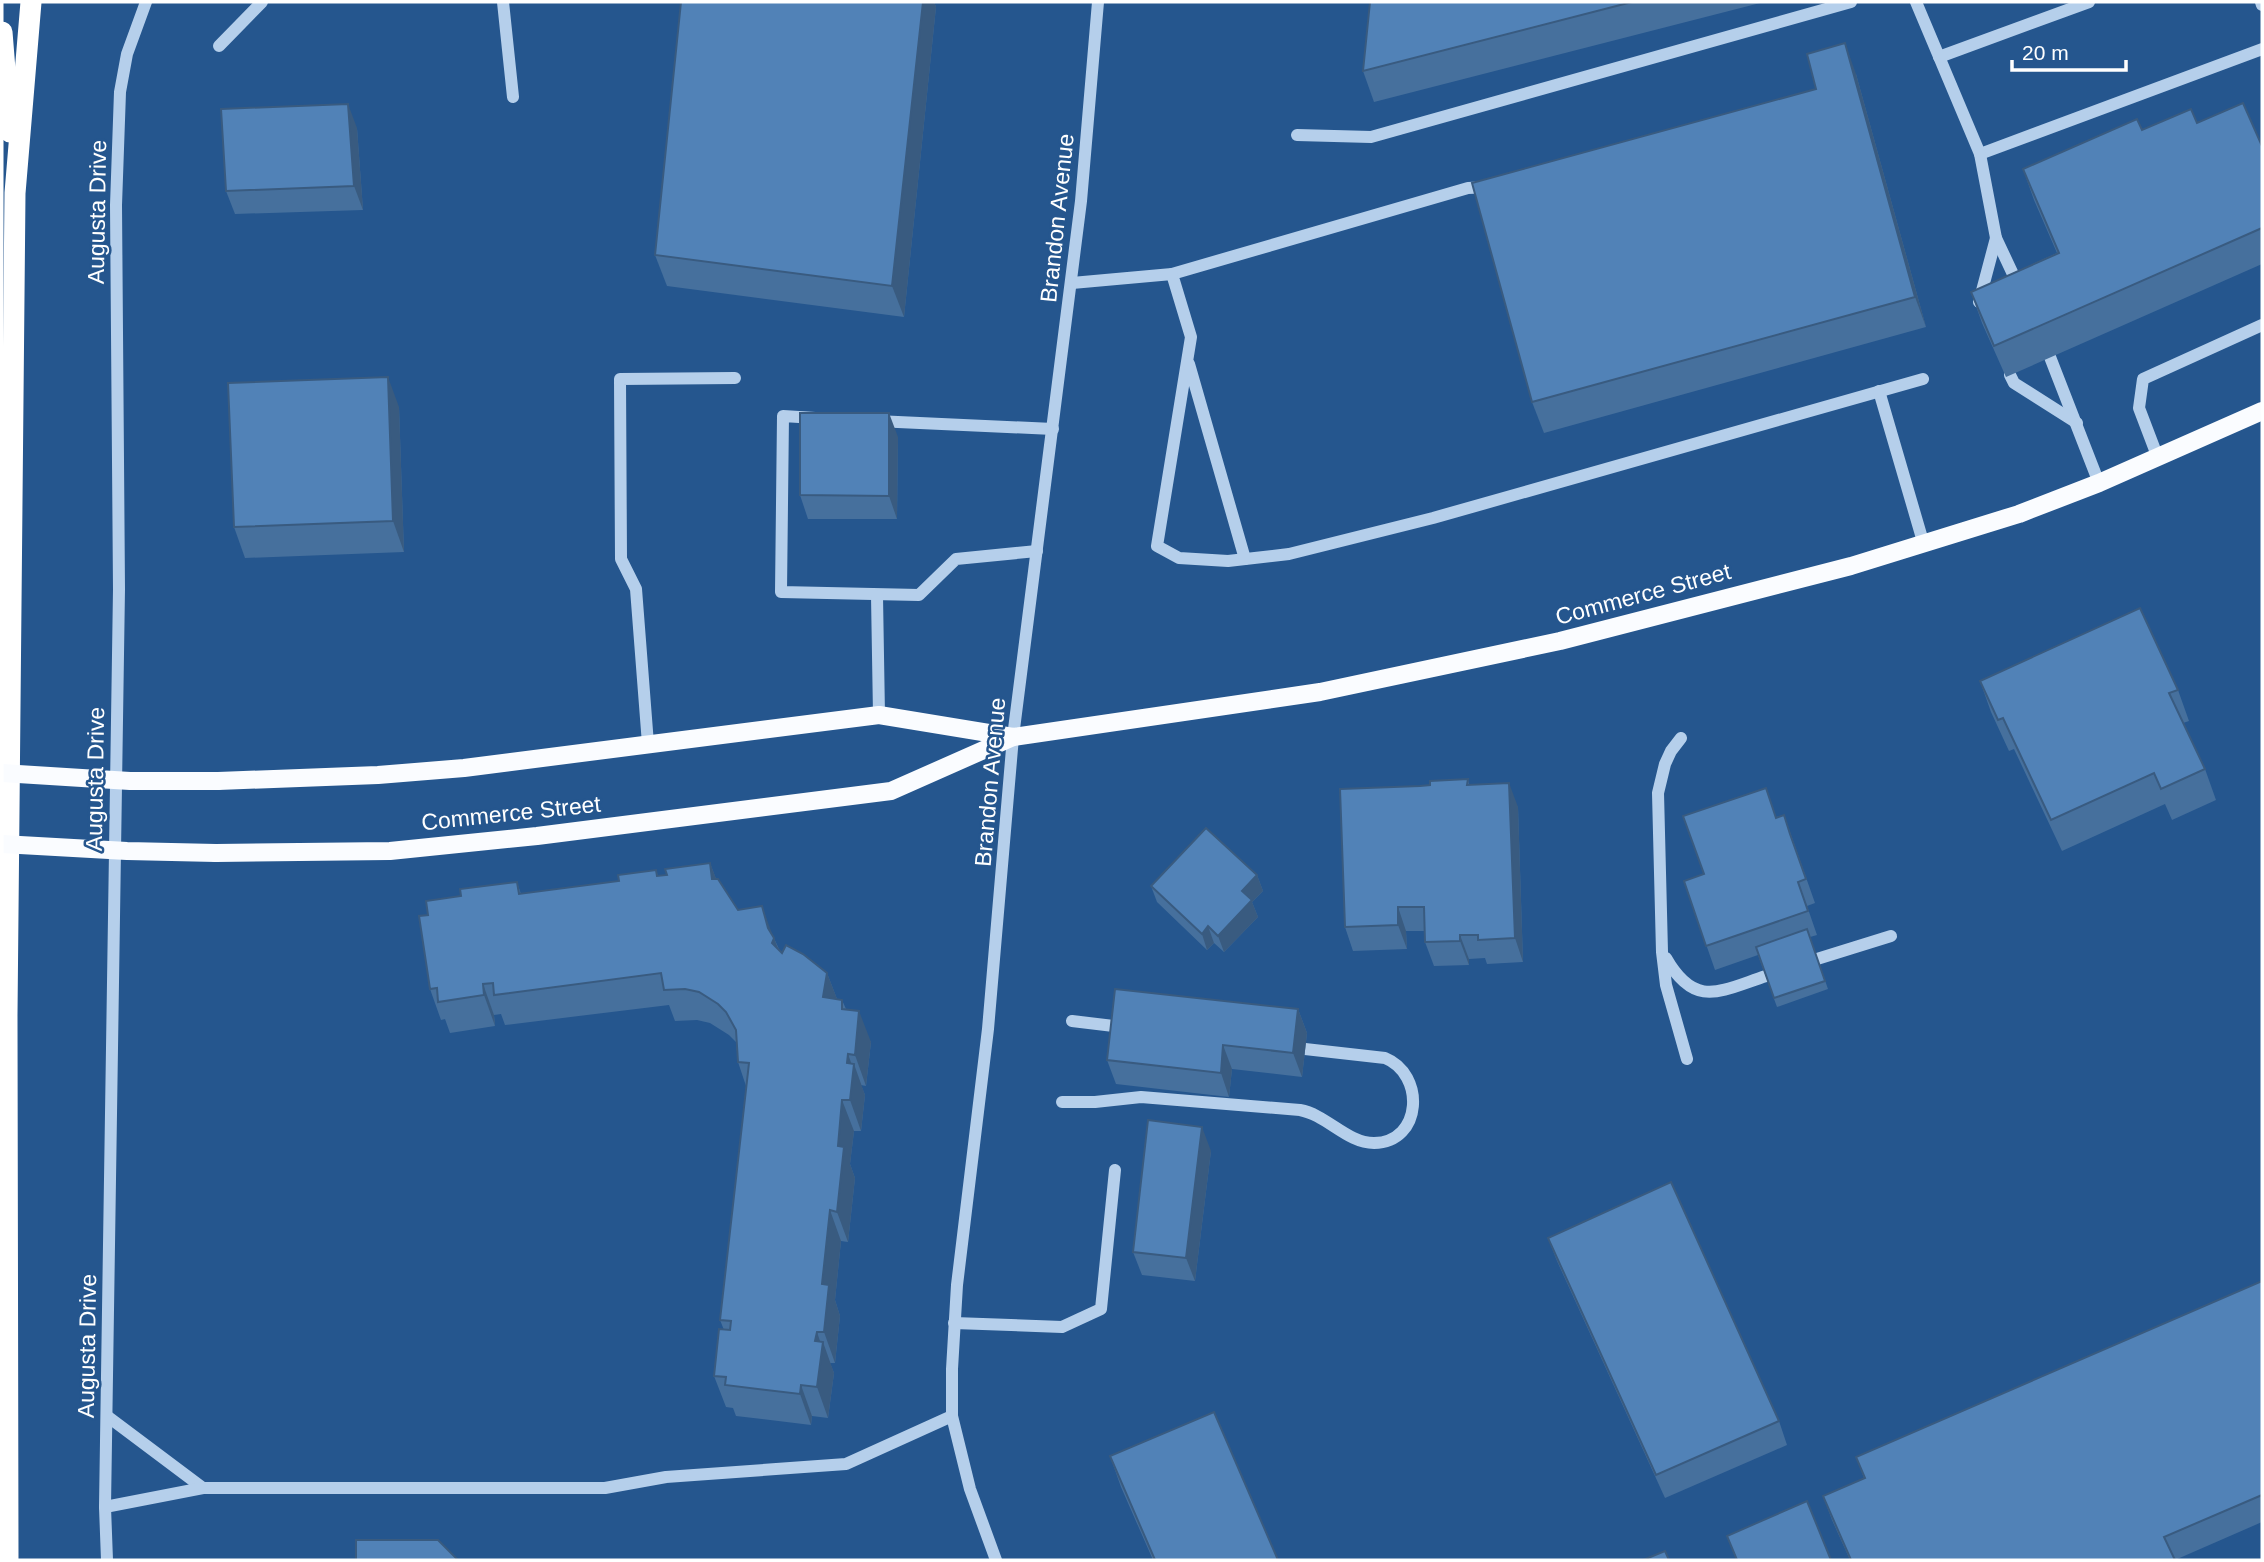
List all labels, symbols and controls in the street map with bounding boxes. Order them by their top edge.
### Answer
scale bar [2012,28,2126,72]
text: 20 m [2022,41,2069,64]
street label: Brandon Avenue [1035,132,1079,304]
street label: Augusta Drive [83,140,111,284]
street label: Commerce Street [1553,558,1734,630]
street label: Brandon Avenue [970,696,1010,868]
street label: Augusta Drive [81,707,109,851]
street label: Commerce Street [420,791,603,835]
street label: Augusta Drive [73,1274,101,1418]

